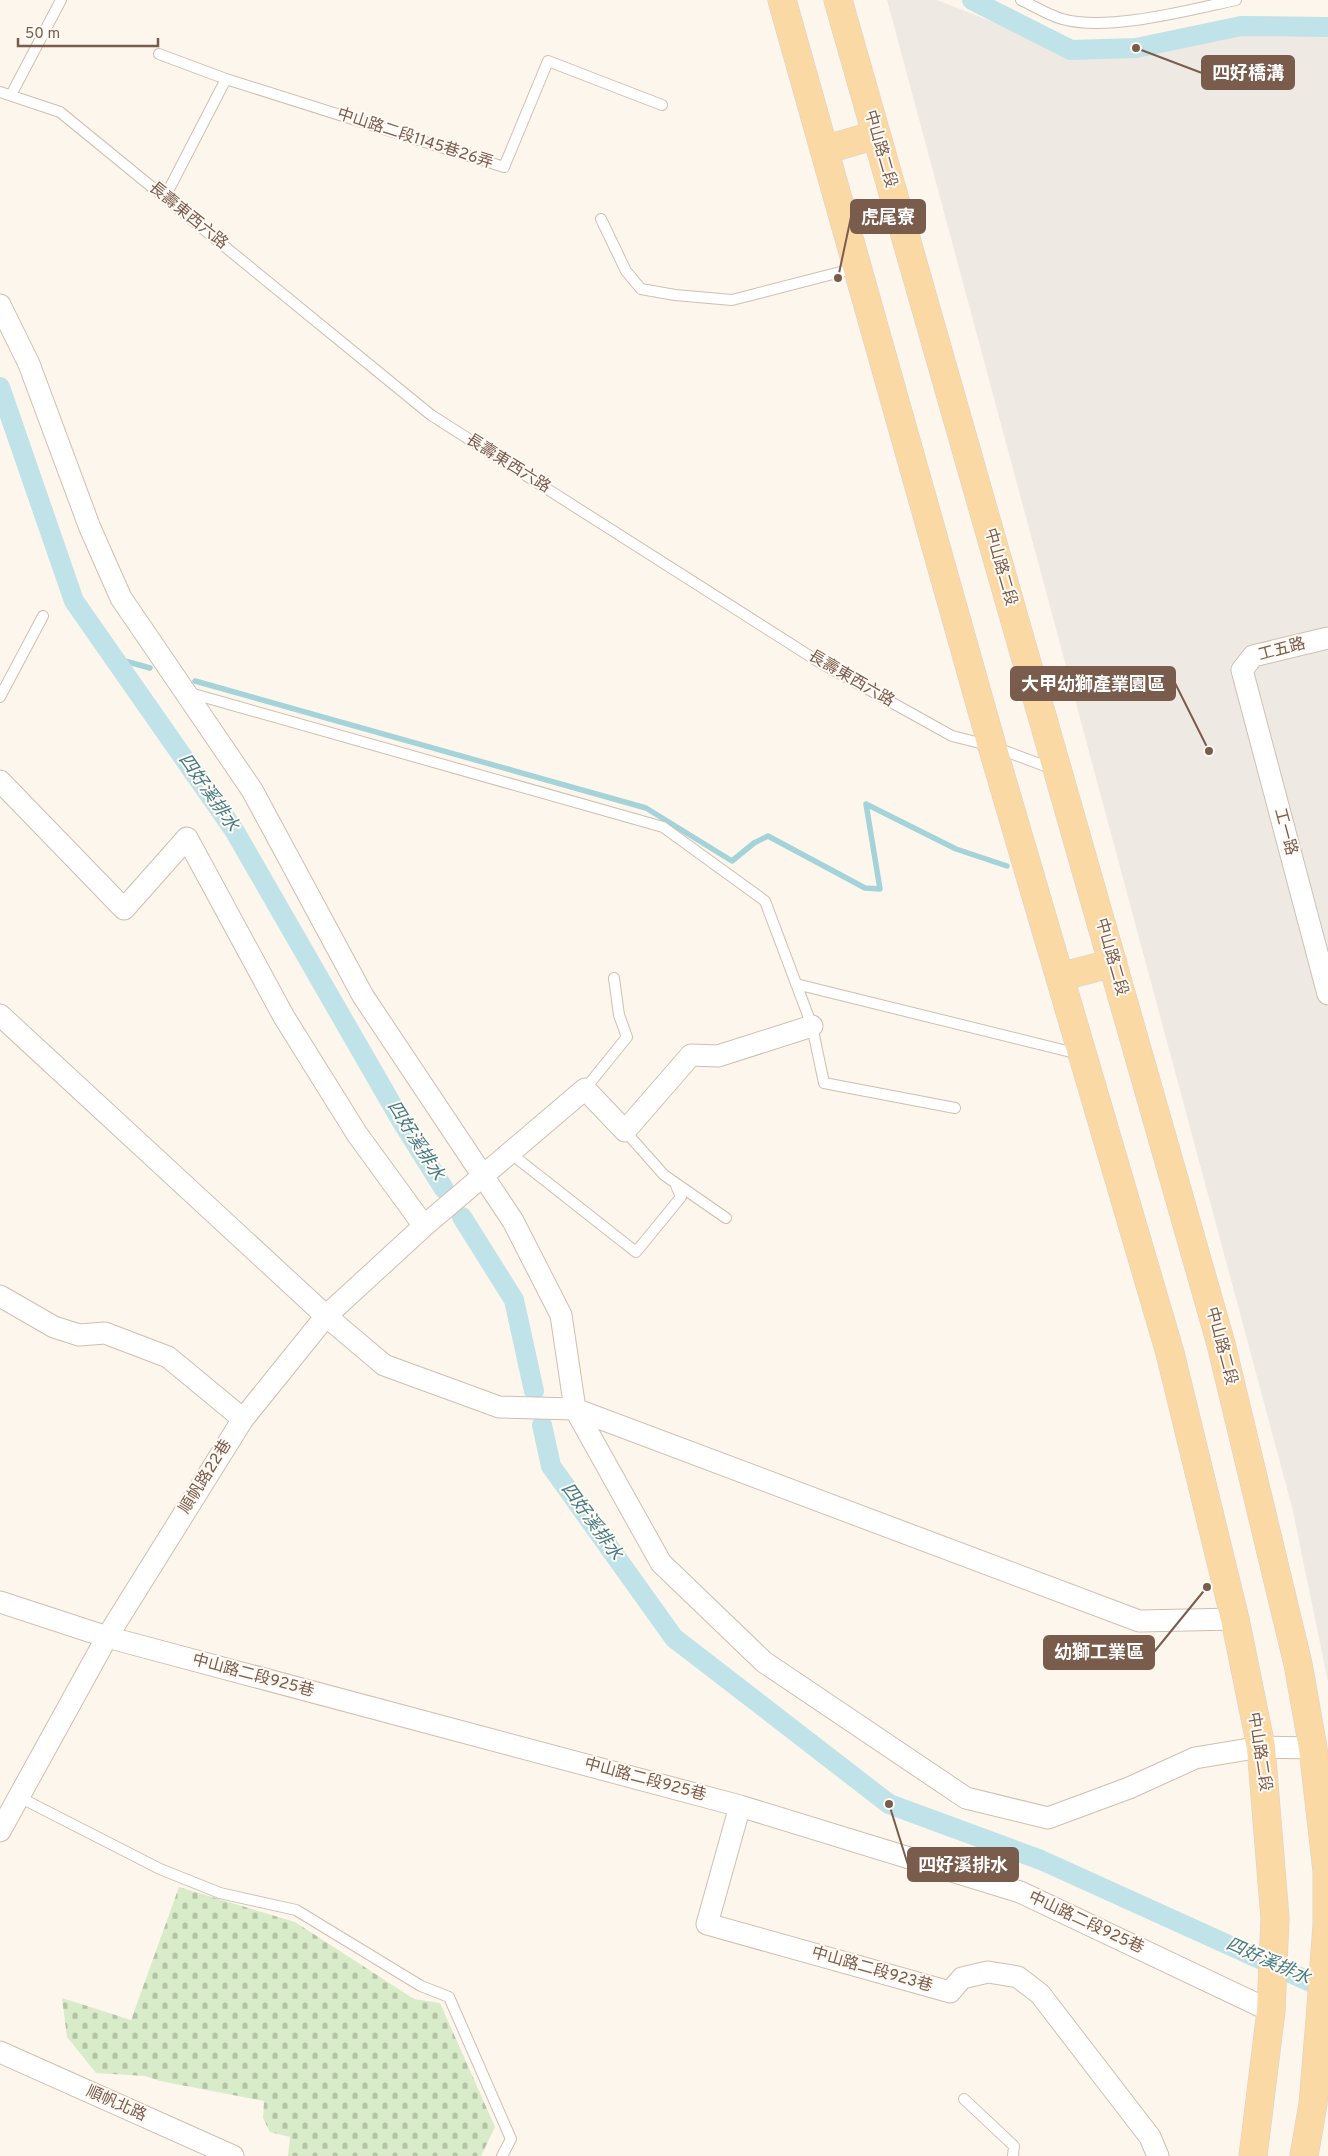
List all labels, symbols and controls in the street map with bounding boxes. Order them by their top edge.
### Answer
scale bar [18,15,158,47]
text: 50 m [25,25,60,44]
callout: 四好橋溝 [1202,56,1294,89]
text: 四好橋溝 [1212,63,1284,86]
street label: 中山路二段1145巷26弄 [334,104,496,174]
street label: 中山路二段 [859,108,901,190]
street label: 長壽東西六路 [144,178,232,254]
callout: 虎尾寮 [851,200,925,233]
text: 虎尾寮 [861,207,915,230]
street label: 長壽東西六路 [462,430,554,498]
street label: 中山路二段 [979,526,1021,608]
street label: 工五路 [1256,634,1308,666]
street label: 長壽東西六路 [804,646,898,712]
callout: 大甲幼獅產業園區 [1011,667,1175,700]
text: 大甲幼獅產業園區 [1021,674,1165,697]
water label: 四好溪排水 [173,750,244,837]
street label: 工一路 [1269,806,1301,858]
street label: 中山路二段 [1090,916,1132,998]
water label: 四好溪排水 [381,1097,449,1186]
street label: 中山路二段 [1201,1305,1241,1387]
street label: 順帆路22巷 [175,1436,237,1518]
water label: 四好溪排水 [555,1479,627,1566]
callout: 幼獅工業區 [1044,1636,1154,1669]
text: 幼獅工業區 [1054,1642,1144,1665]
street label: 中山路二段925巷 [190,1650,316,1702]
street label: 中山路二段 [1243,1711,1275,1793]
street label: 中山路二段925巷 [582,1754,708,1806]
callout: 四好溪排水 [908,1848,1018,1881]
text: 四好溪排水 [918,1855,1008,1878]
street label: 中山路二段925巷 [1025,1887,1147,1959]
water label: 四好溪排水 [1222,1933,1315,1991]
street label: 中山路二段923巷 [809,1943,935,1997]
street label: 順帆北路 [83,2082,149,2126]

